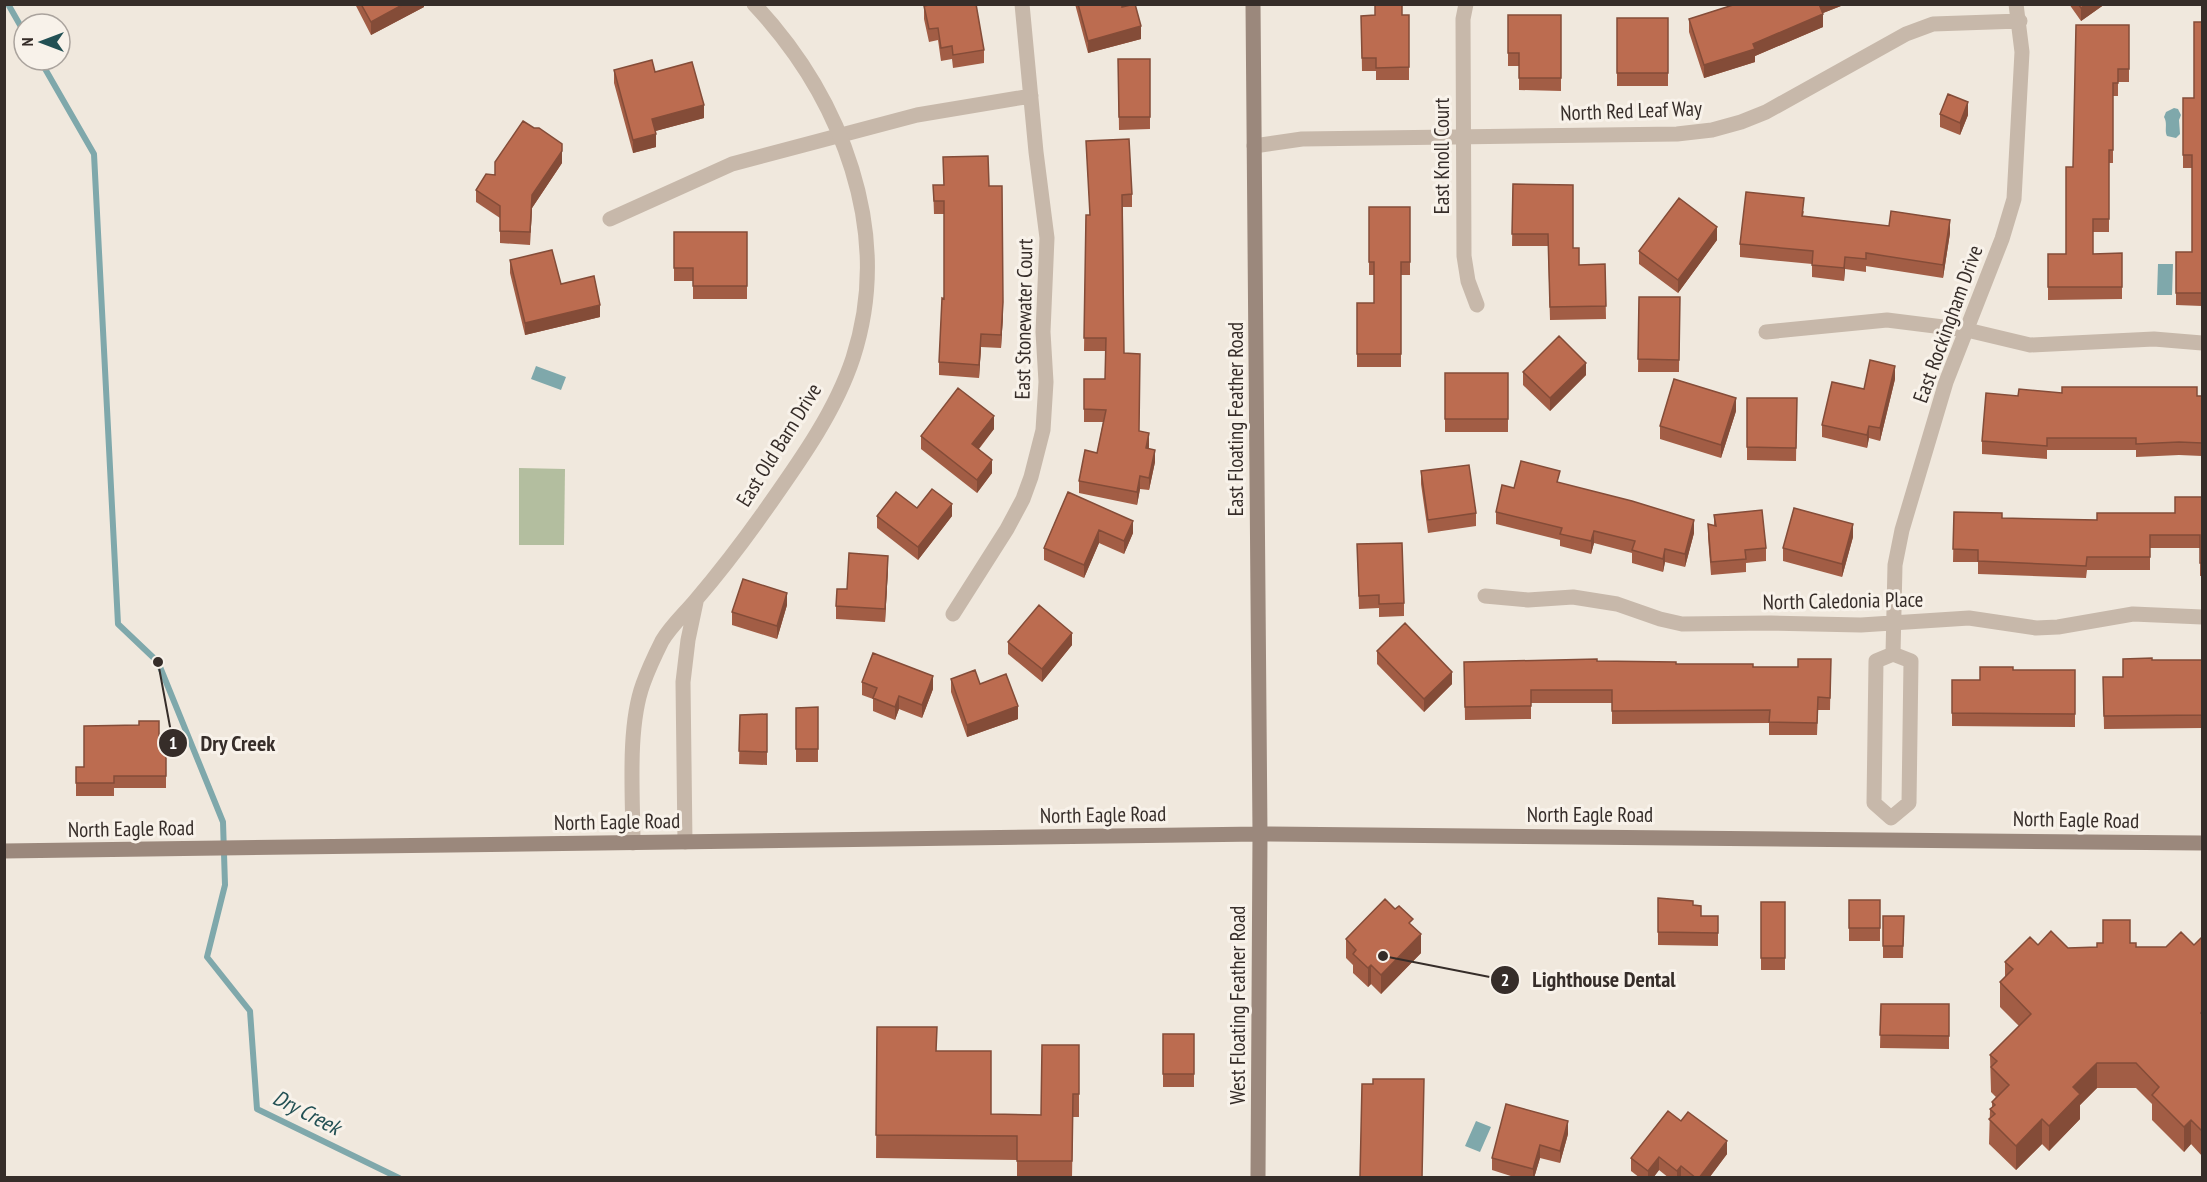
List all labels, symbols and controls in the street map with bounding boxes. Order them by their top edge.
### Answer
north arrow [12,12,72,72]
text: N [17,38,37,46]
street label: North Red Leaf Way [1560,95,1702,126]
street label: East Knoll Court [1428,98,1455,214]
street label: East Stonewater Court [1009,238,1038,400]
street label: East Rockingham Drive [1907,241,1989,406]
street label: East Floating Feather Road [1222,322,1249,516]
street label: East Old Barn Drive [730,378,827,511]
street label: North Caledonia Place [1762,586,1924,615]
callout: Dry Creek [158,723,288,763]
text: Dry Creek [201,729,276,757]
text: 1 [169,731,177,754]
street label: North Eagle Road [1040,800,1166,829]
street label: North Eagle Road [1527,801,1653,828]
street label: North Eagle Road [2013,805,2139,834]
street label: North Eagle Road [554,807,680,836]
street label: North Eagle Road [68,814,194,843]
street label: West Floating Feather Road [1224,906,1251,1104]
callout: Lighthouse Dental [1490,960,1687,1000]
text: Lighthouse Dental [1532,965,1676,993]
text: 2 [1501,968,1509,991]
water label: Dry Creek [268,1083,348,1142]

